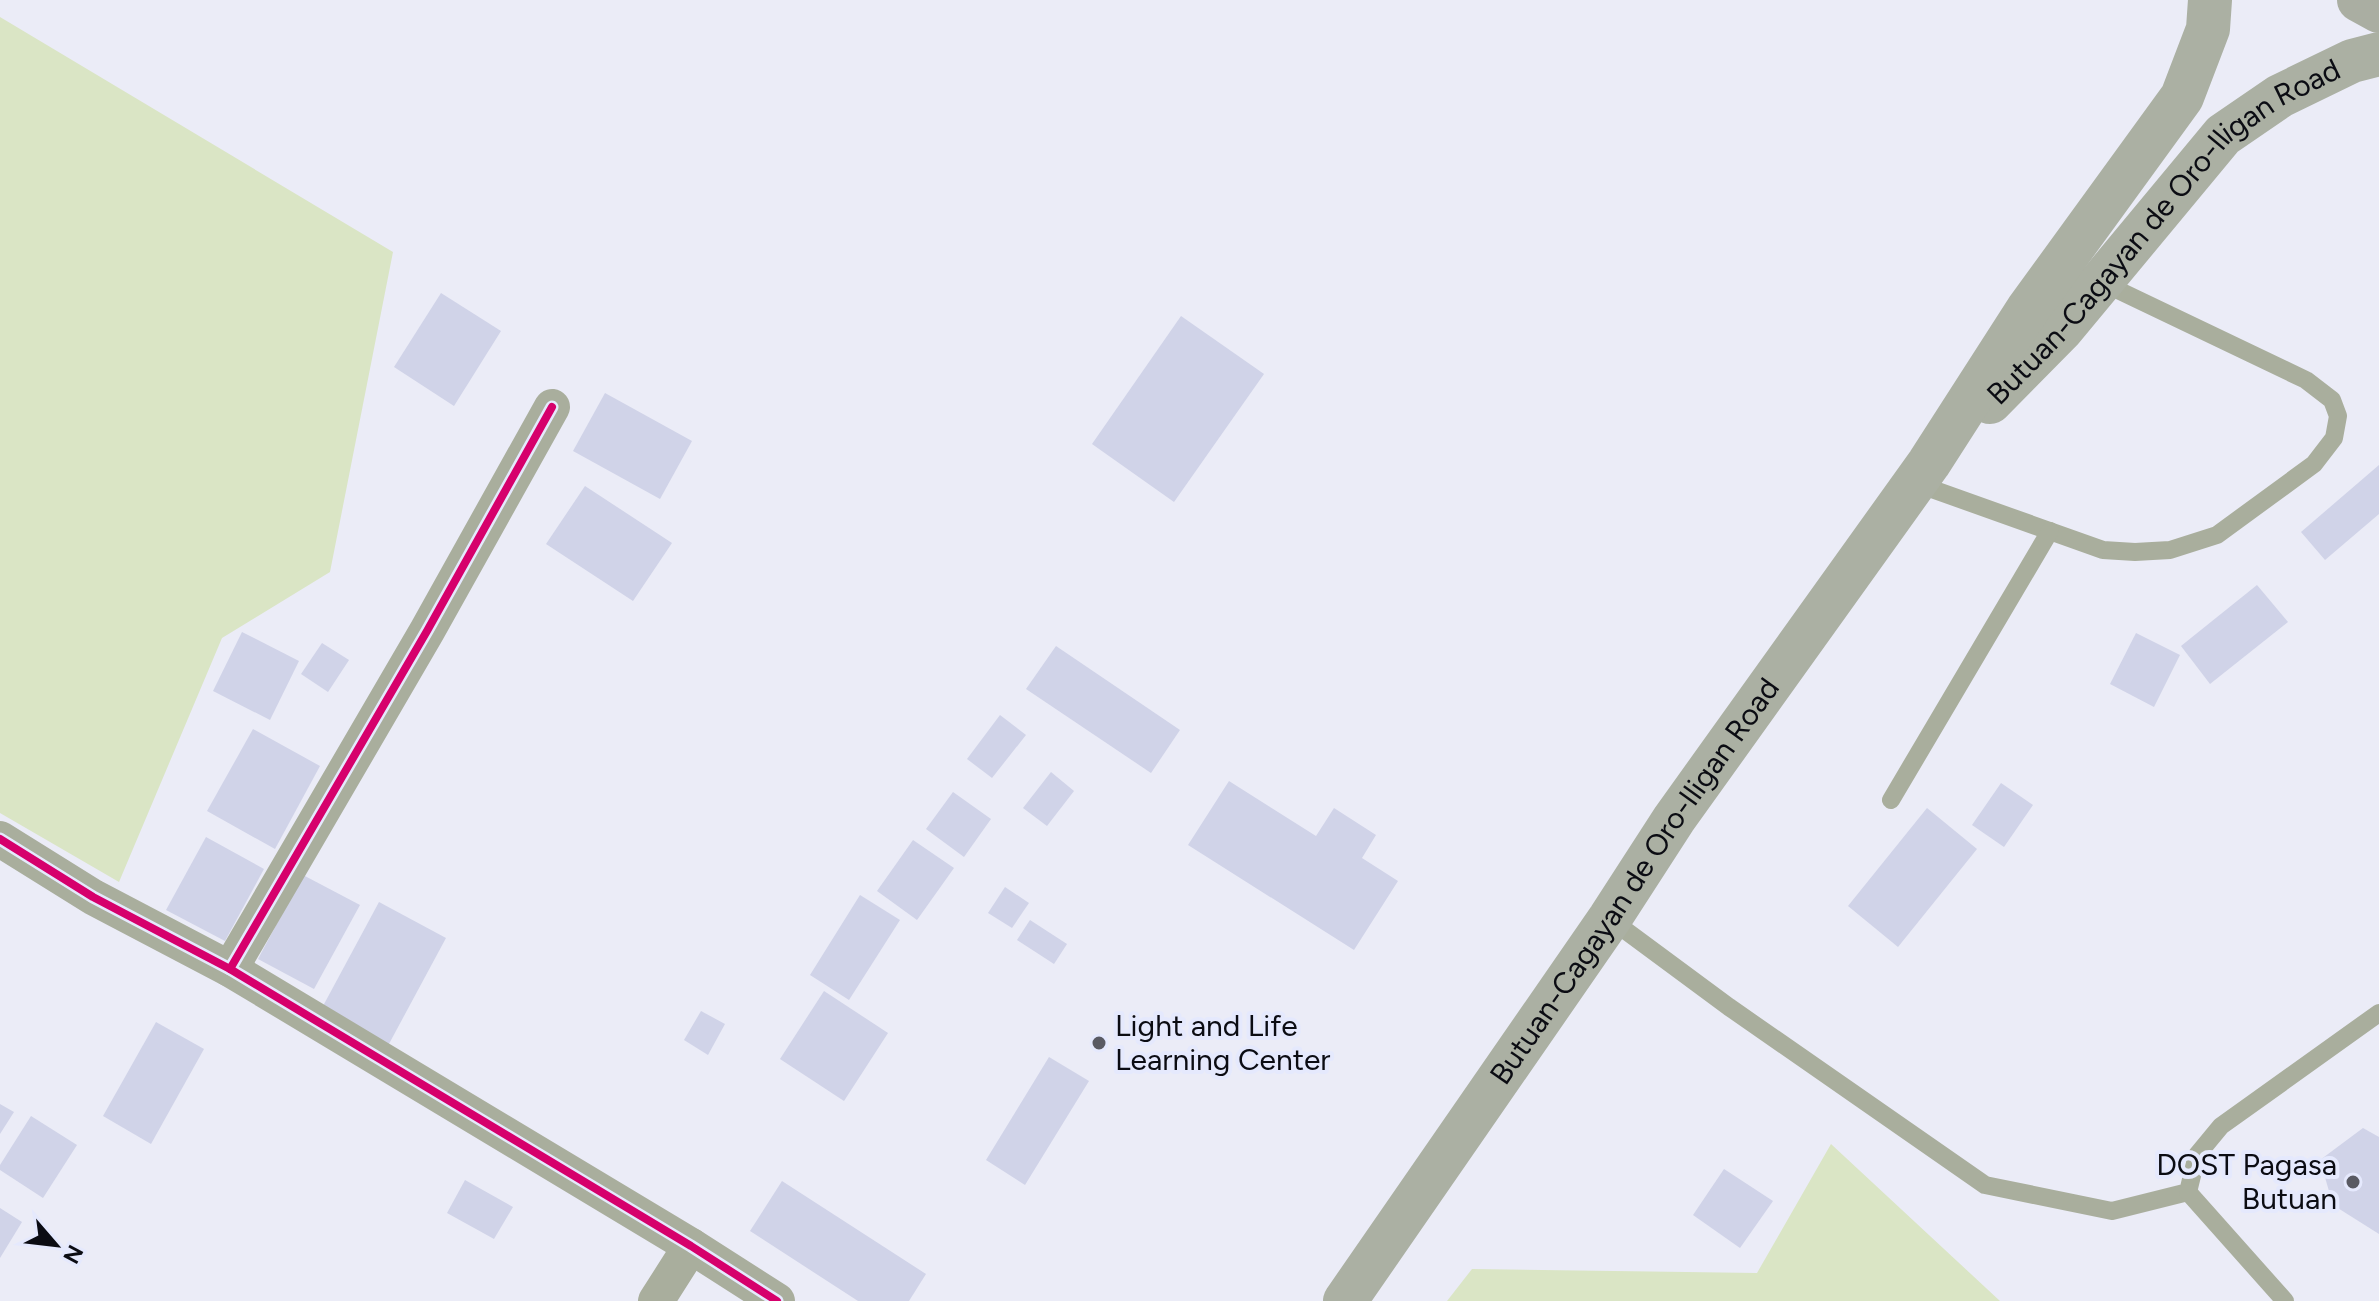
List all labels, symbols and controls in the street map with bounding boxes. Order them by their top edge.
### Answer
street label: Butuan-Cagayan de Oro-Iligan Road [1979,51,2346,412]
street label: Butuan-Cagayan de Oro-Iligan Road [1482,671,1787,1091]
place label: Light and Life Learning Center [1115,1007,1330,1078]
marker: Light and Life Learning Center [1090,1034,1108,1052]
place label: DOST Pagasa Butuan [2156,1146,2337,1217]
marker: DOST Pagasa Butuan [2344,1173,2362,1191]
north arrow [16,1205,96,1285]
text: N [57,1240,89,1268]

